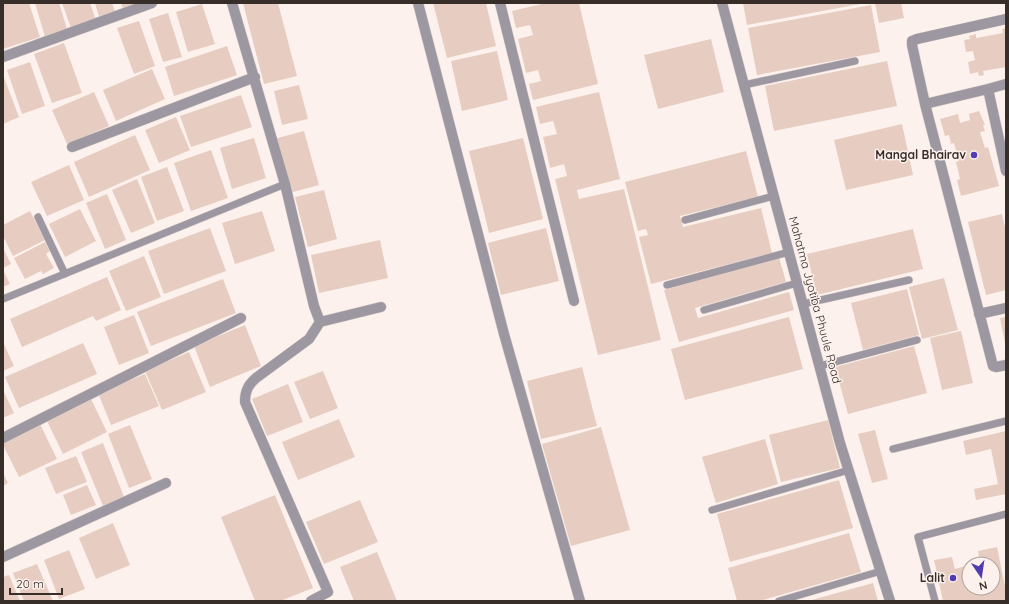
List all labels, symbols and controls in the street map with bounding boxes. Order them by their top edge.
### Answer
place label: Mangal Bhairav [875,147,966,162]
marker: Mangal Bhairav [969,150,979,160]
street label: Mahatma Jyotiba Phuule Road [786,215,845,385]
north arrow [961,556,1001,596]
scale bar [10,570,62,596]
place label: Lalit [920,570,945,585]
marker: Lalit [948,573,958,583]
text: 20 m [16,576,44,591]
text: N [978,578,989,593]

